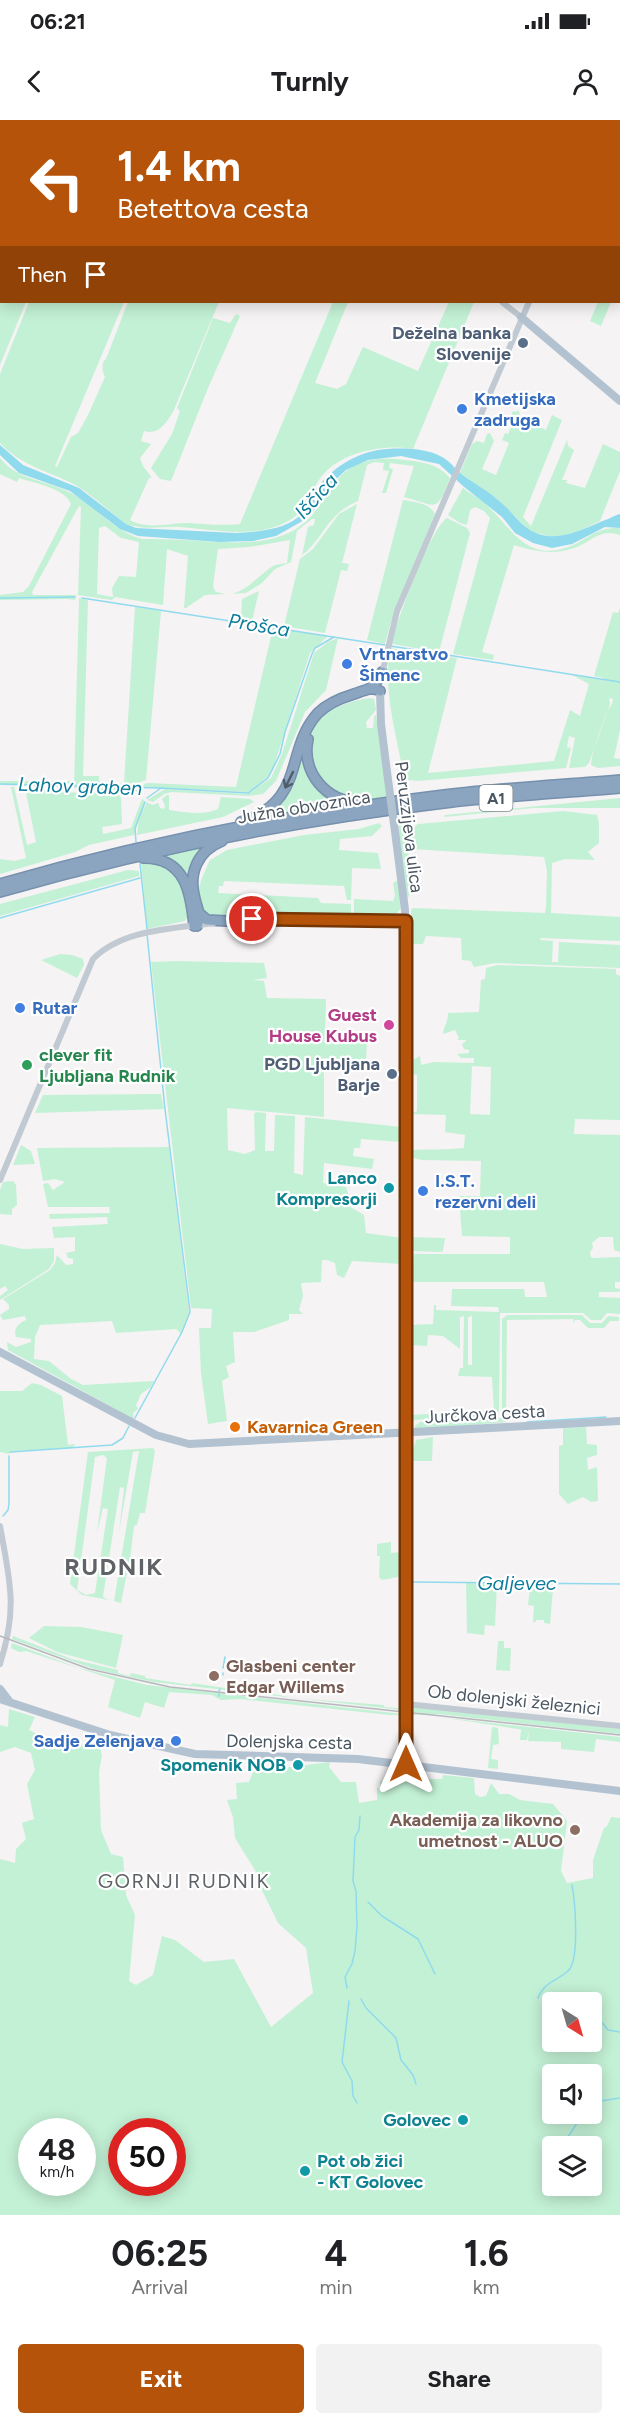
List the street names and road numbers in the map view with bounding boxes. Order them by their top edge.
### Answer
street label: Peruzzijeva ulica [390,760,428,894]
road number: A1 [480,785,512,811]
street label: Južna obvoznica [236,786,372,828]
street label: Jurčkova cesta [424,1400,546,1428]
street label: Ob dolenjski železnici [426,1680,602,1720]
street label: Dolenjska cesta [226,1730,352,1754]

